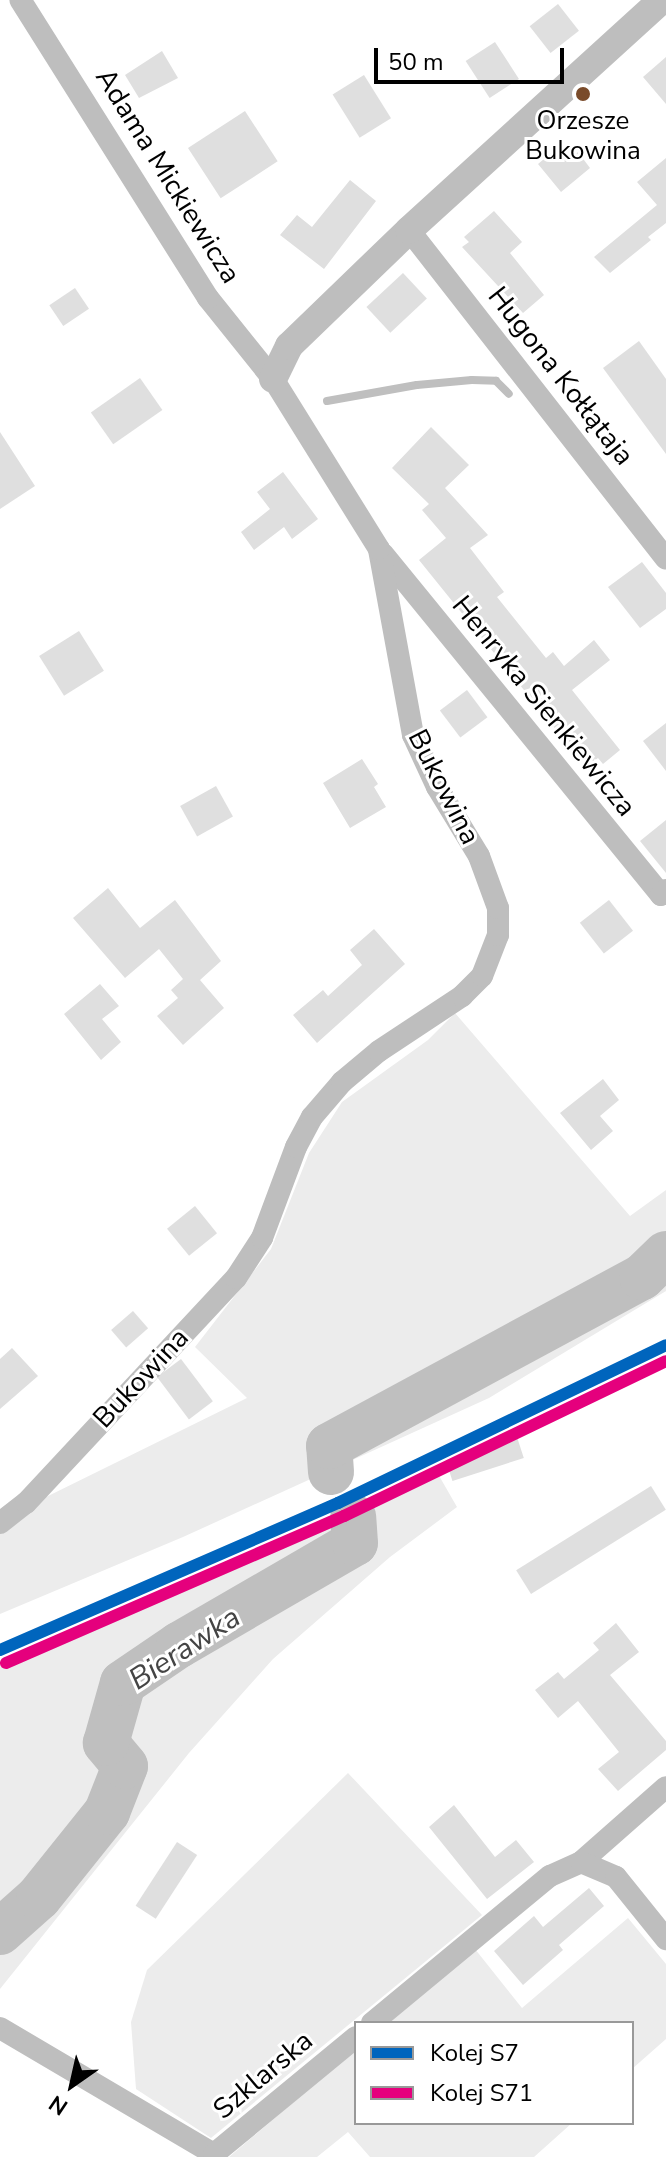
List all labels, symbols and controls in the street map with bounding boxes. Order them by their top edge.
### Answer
scale bar [378,32,568,82]
text: 50 m [388,46,444,78]
street label: Adama Mickiewicza [88,62,248,290]
marker: Orzesze Bukowina [575,86,591,102]
place label: Orzesze Bukowina [525,105,641,166]
street label: Hugona Kołłątaja [481,280,641,472]
street label: Henryka Sienkiewicza [445,589,643,823]
street label: Bukowina [401,724,487,850]
street label: Bukowina [86,1321,196,1435]
water label: Bierawka [123,1600,247,1698]
legend [354,2021,634,2125]
street label: Szklarska [206,2024,320,2126]
text: Kolej S7 [430,2037,519,2069]
north arrow [32,2045,112,2125]
text: Kolej S71 [430,2077,533,2109]
text: N [43,2088,74,2122]

